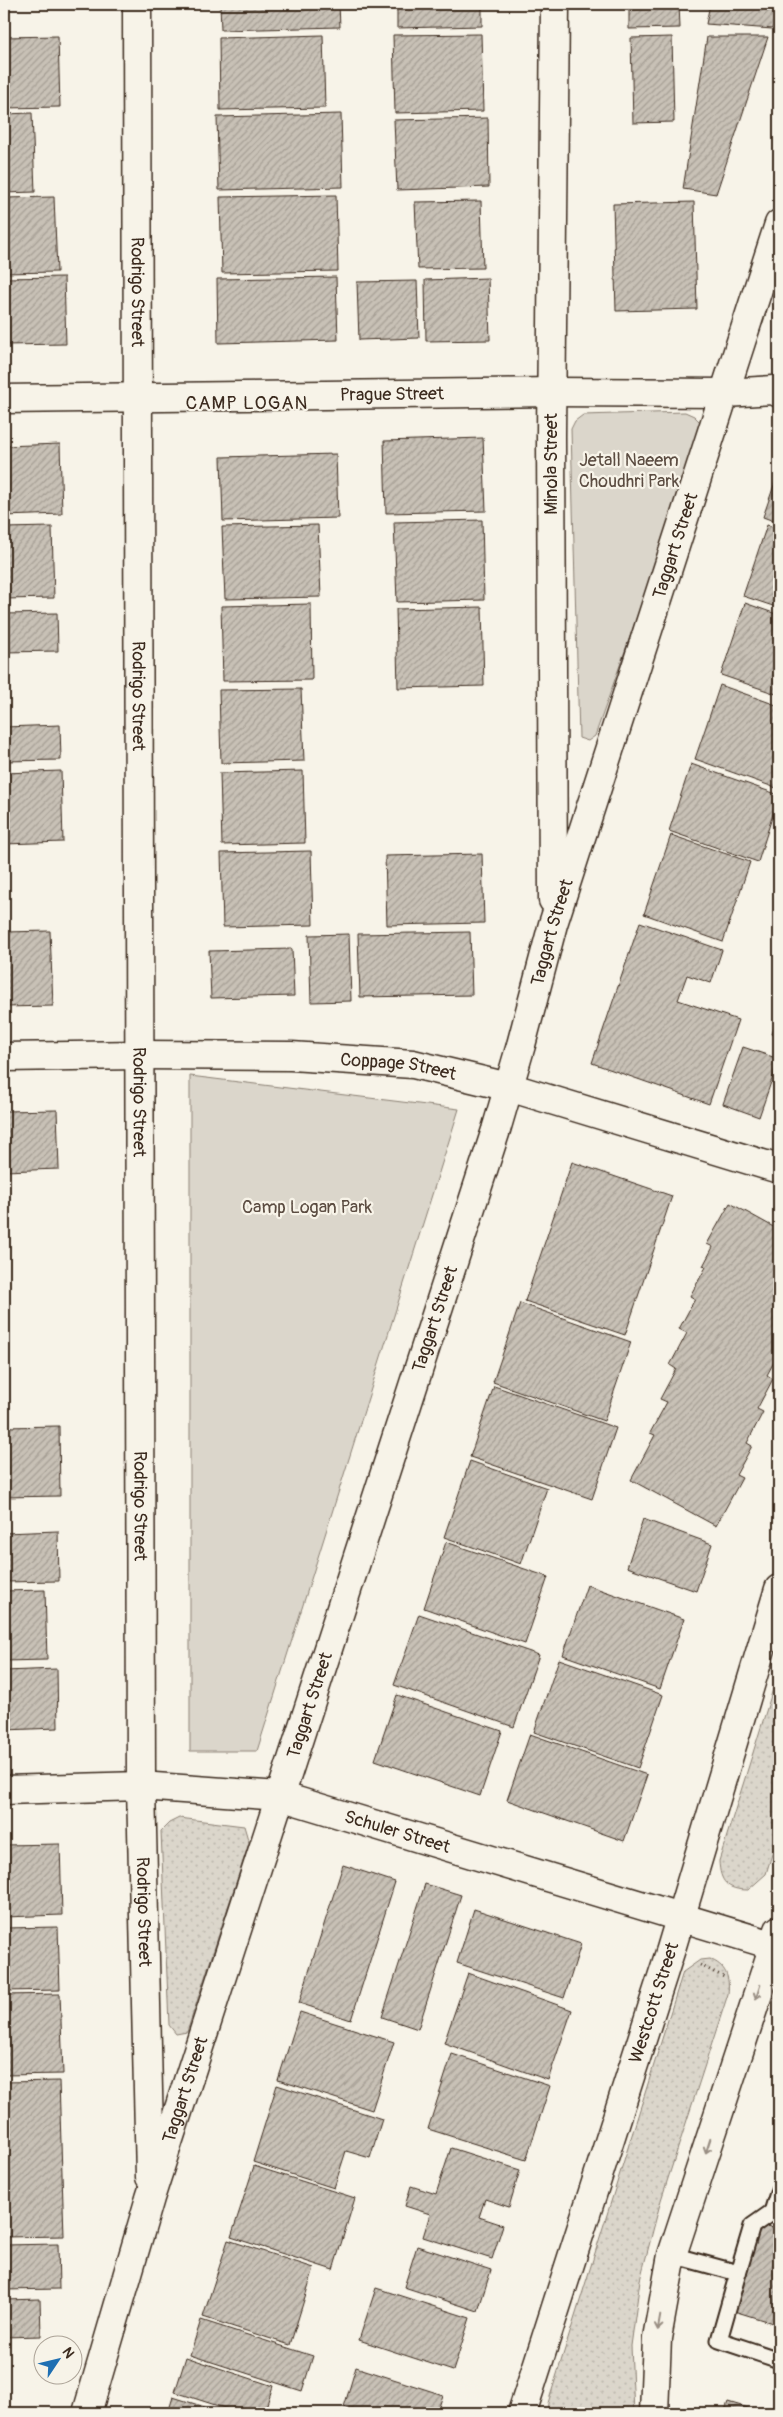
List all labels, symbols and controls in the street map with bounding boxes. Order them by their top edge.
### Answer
street label: Rodrigo Street [126,237,149,348]
street label: Prague Street [340,382,445,407]
district label: CAMP LOGAN [186,391,308,415]
street label: Minola Street [540,412,563,515]
park label: Jetall Naeem Choudhri Park [579,449,680,493]
street label: Taggart Street [648,489,704,602]
street label: Rodrigo Street [126,641,150,752]
street label: Taggart Street [526,875,579,989]
street label: Rodrigo Street [127,1047,151,1158]
street label: Coppage Street [340,1048,459,1086]
park label: Camp Logan Park [242,1196,373,1219]
street label: Taggart Street [407,1262,463,1375]
street label: Rodrigo Street [128,1451,151,1562]
street label: Taggart Street [282,1649,338,1761]
street label: Schuler Street [341,1805,454,1859]
street label: Rodrigo Street [131,1857,156,1968]
street label: Westcott Street [624,1939,685,2066]
one-way arrow [753,1984,763,2000]
street label: Taggart Street [158,2033,214,2146]
one-way arrow [702,2138,712,2154]
one-way arrow [654,2315,664,2331]
north arrow [32,2334,82,2384]
text: N [59,2344,78,2362]

